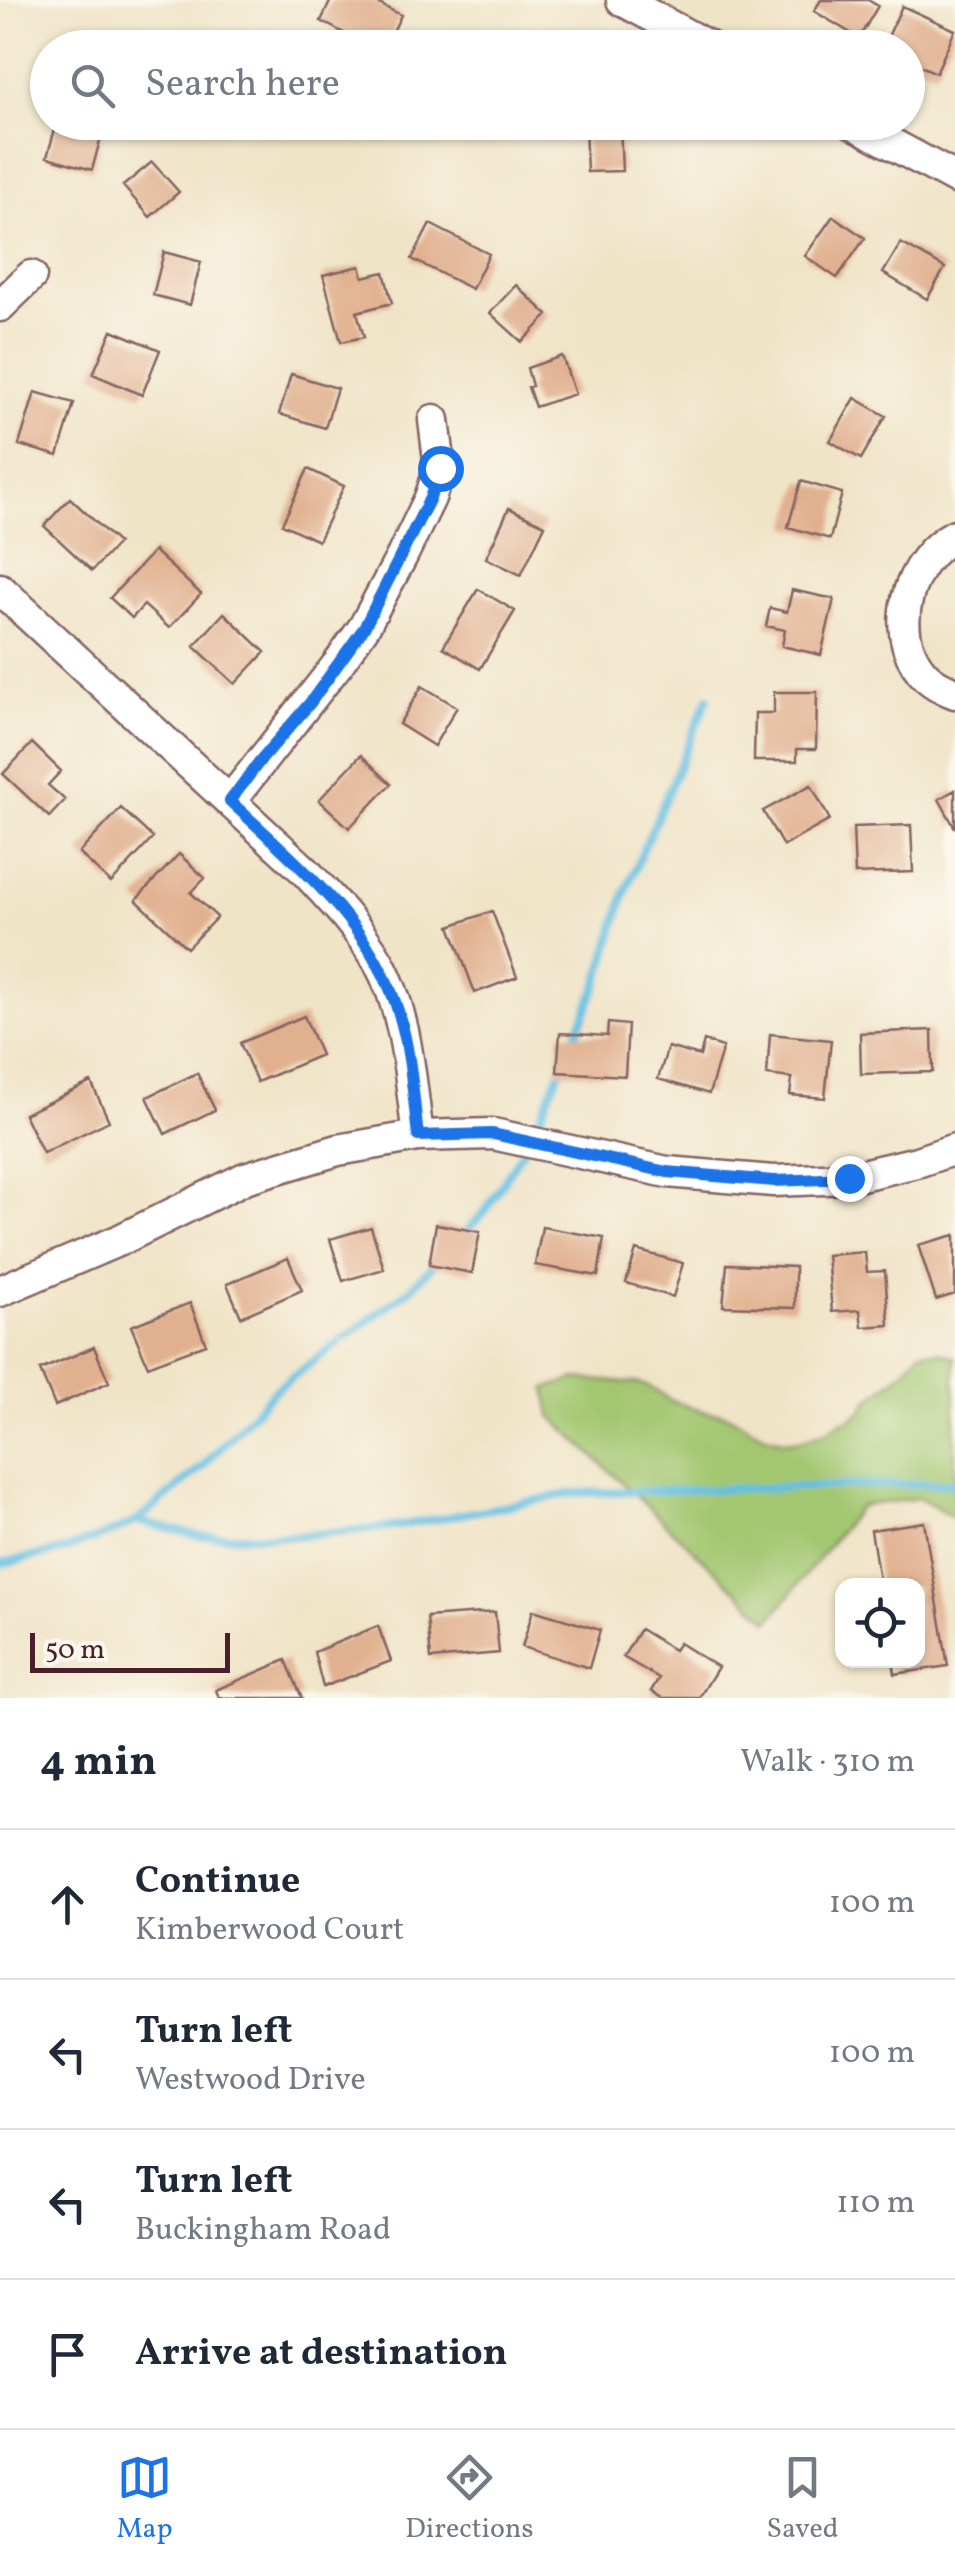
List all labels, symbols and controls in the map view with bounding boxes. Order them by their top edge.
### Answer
search box [30,30,925,140]
icon: search [65,58,120,113]
text: Search here [145,59,340,112]
route start [418,446,464,492]
route end [827,1156,873,1202]
map controls [835,1578,925,1668]
button: locate [835,1578,925,1668]
scale bar [30,1628,230,1672]
text: 50 m [45,1631,105,1670]
text: 4 min [40,1734,157,1793]
text: Walk · 310 m [740,1741,915,1785]
text: Continue [135,1856,300,1909]
icon: ahead [40,1877,95,1932]
text: 100 m [829,1882,915,1926]
text: Kimberwood Court [135,1909,404,1953]
text: Turn left [135,2006,292,2059]
icon: left [40,2027,95,2082]
text: 100 m [829,2032,915,2076]
text: Westwood Drive [135,2059,366,2103]
text: Turn left [135,2156,292,2209]
icon: left [40,2177,95,2232]
text: 110 m [836,2182,915,2226]
text: Buckingham Road [135,2209,391,2253]
icon: arrive [40,2327,95,2382]
text: Arrive at destination [135,2328,508,2381]
tab: Map [116,2450,172,2549]
tab: Directions [405,2450,534,2549]
tab: Saved [766,2450,839,2549]

